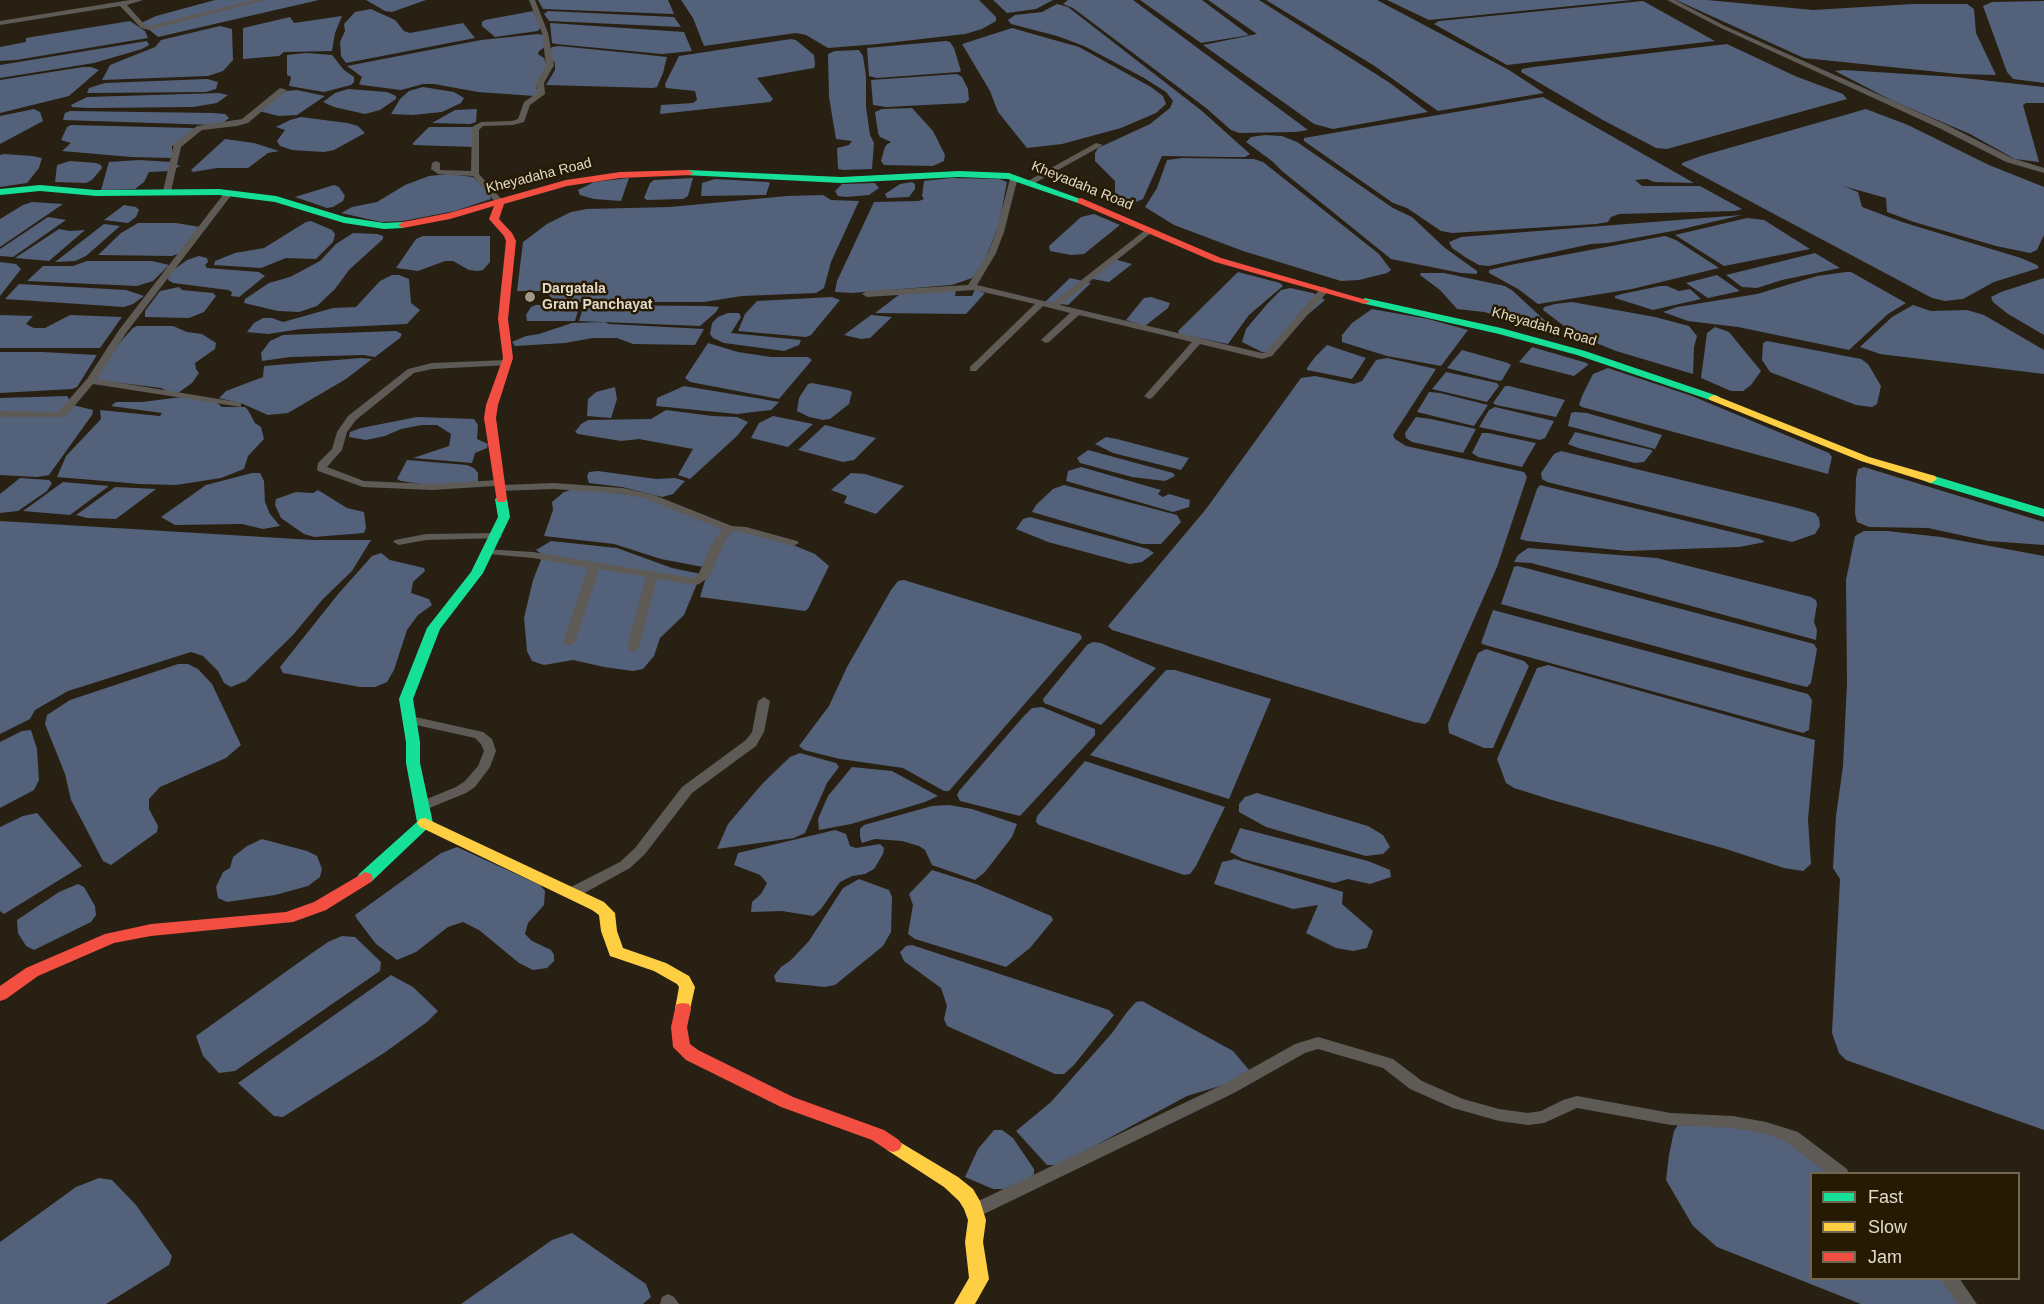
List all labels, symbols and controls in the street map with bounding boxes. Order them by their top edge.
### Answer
street label: Kheyadaha Road [484,155,594,197]
street label: Kheyadaha Road [1029,158,1135,214]
place label: Dargatala Gram Panchayat [542,281,652,314]
marker: Dargatala Gram Panchayat [523,290,537,304]
street label: Kheyadaha Road [1490,304,1598,350]
legend [1810,1172,2020,1280]
text: Fast [1868,1187,1903,1207]
text: Slow [1868,1217,1907,1237]
text: Jam [1868,1247,1902,1267]

